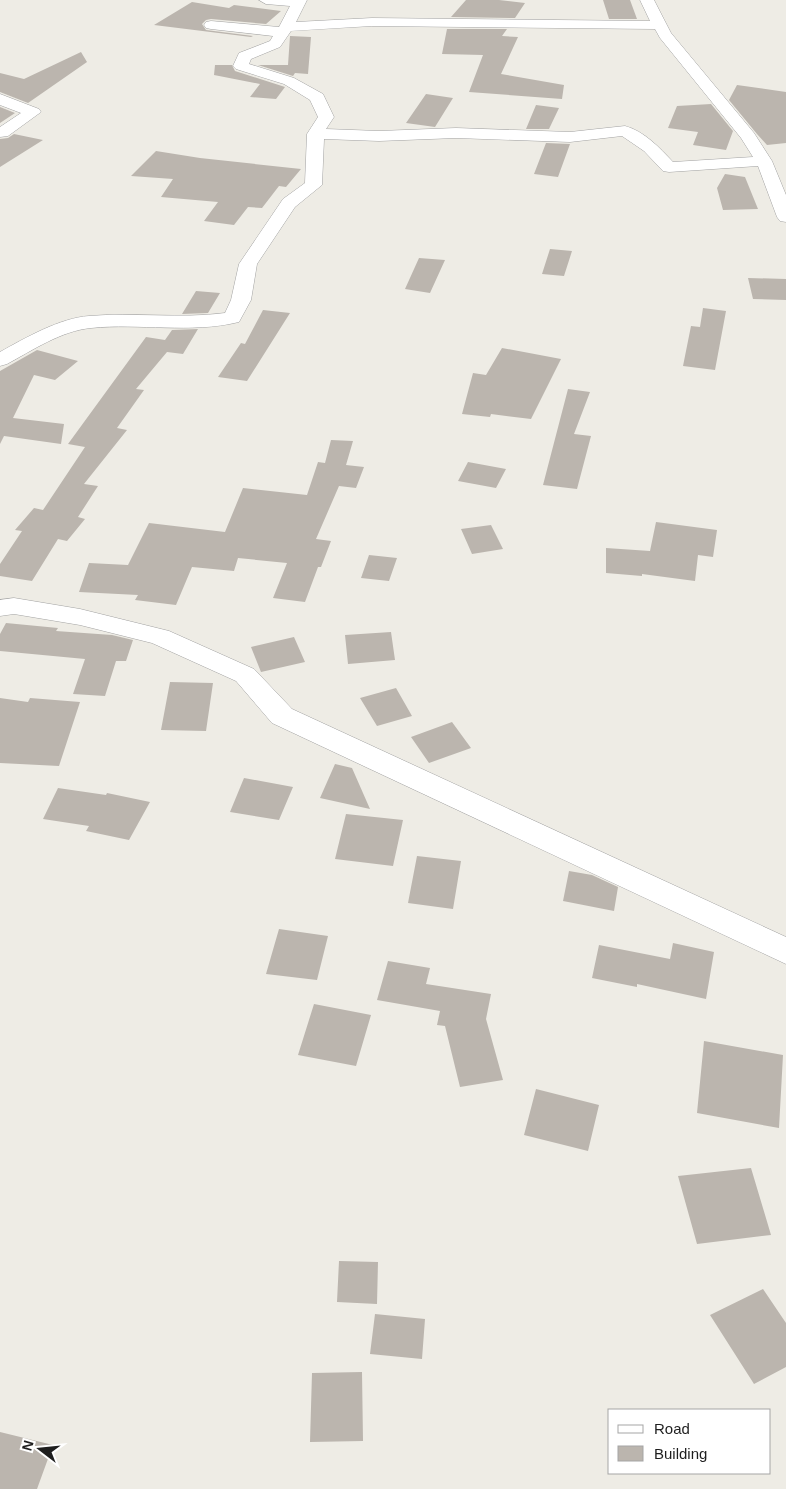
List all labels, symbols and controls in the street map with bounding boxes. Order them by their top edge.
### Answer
legend [608,1409,771,1474]
text: Road [654,1420,690,1437]
north arrow [15,1424,65,1474]
text: N [18,1438,37,1452]
text: Building [654,1445,707,1462]

